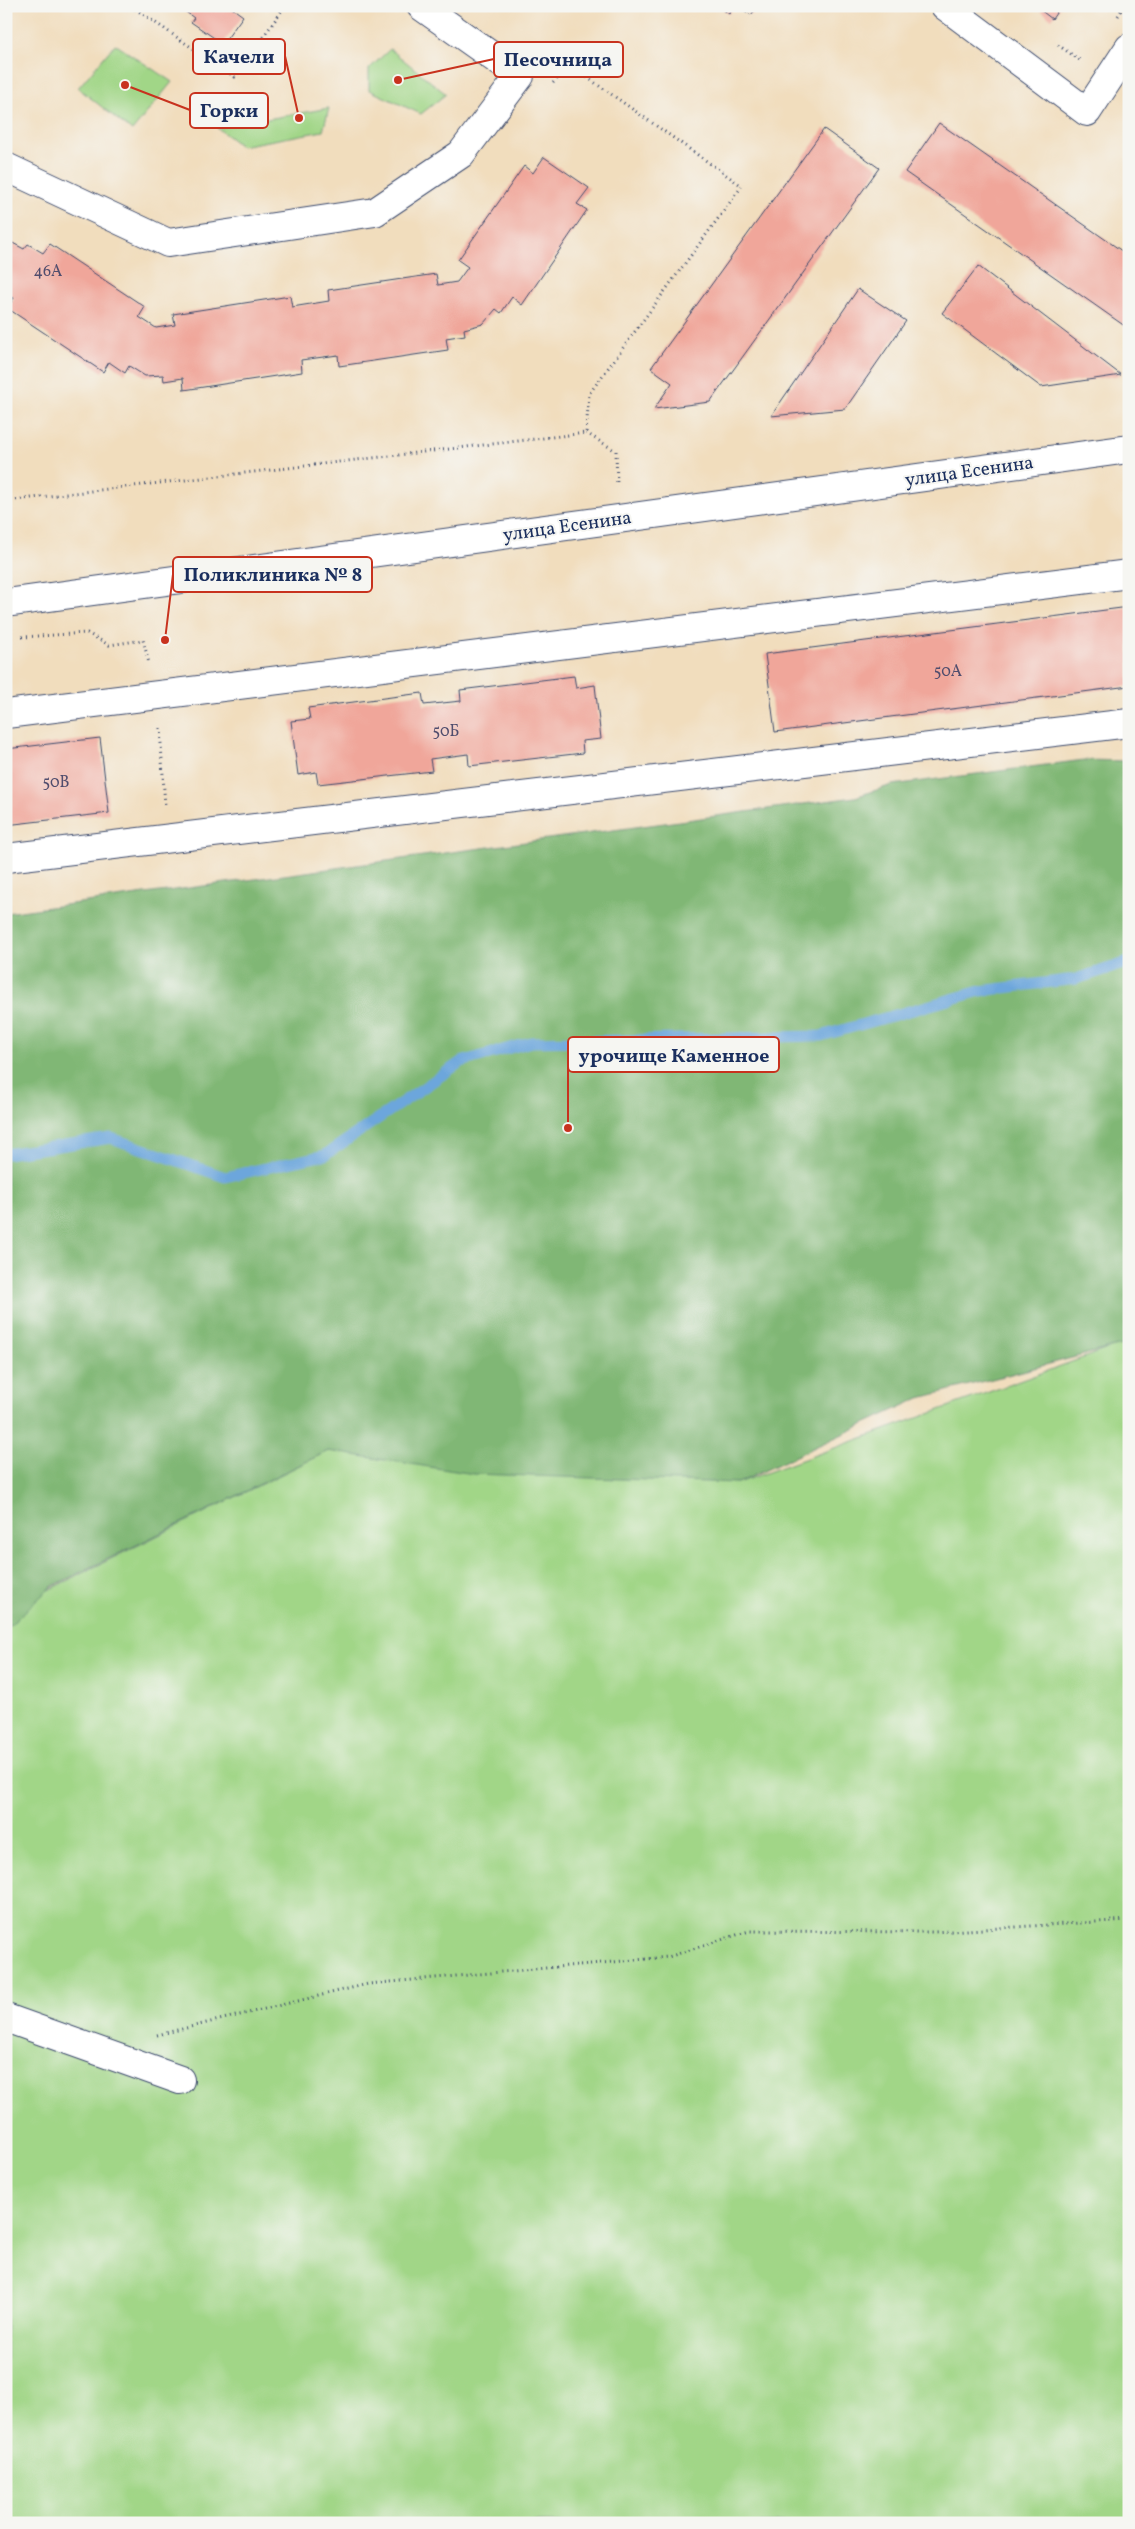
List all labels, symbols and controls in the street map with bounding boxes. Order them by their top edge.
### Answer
callout: Качели [193,39,285,74]
callout: Песочница [494,42,623,77]
text: Качели [203,44,275,72]
text: Песочница [504,47,612,75]
callout: Горки [190,93,268,128]
text: Горки [200,98,258,126]
house number: 46А [34,261,62,283]
street label: улица Есенина [903,450,1035,494]
street label: улица Есенина [501,505,633,549]
callout: Поликлиника № 8 [173,557,372,592]
text: Поликлиника № 8 [183,562,363,590]
house number: 50А [934,661,962,683]
house number: 50Б [433,721,459,743]
house number: 50В [43,772,70,794]
callout: урочище Каменное [568,1037,779,1072]
text: урочище Каменное [579,1043,769,1071]

